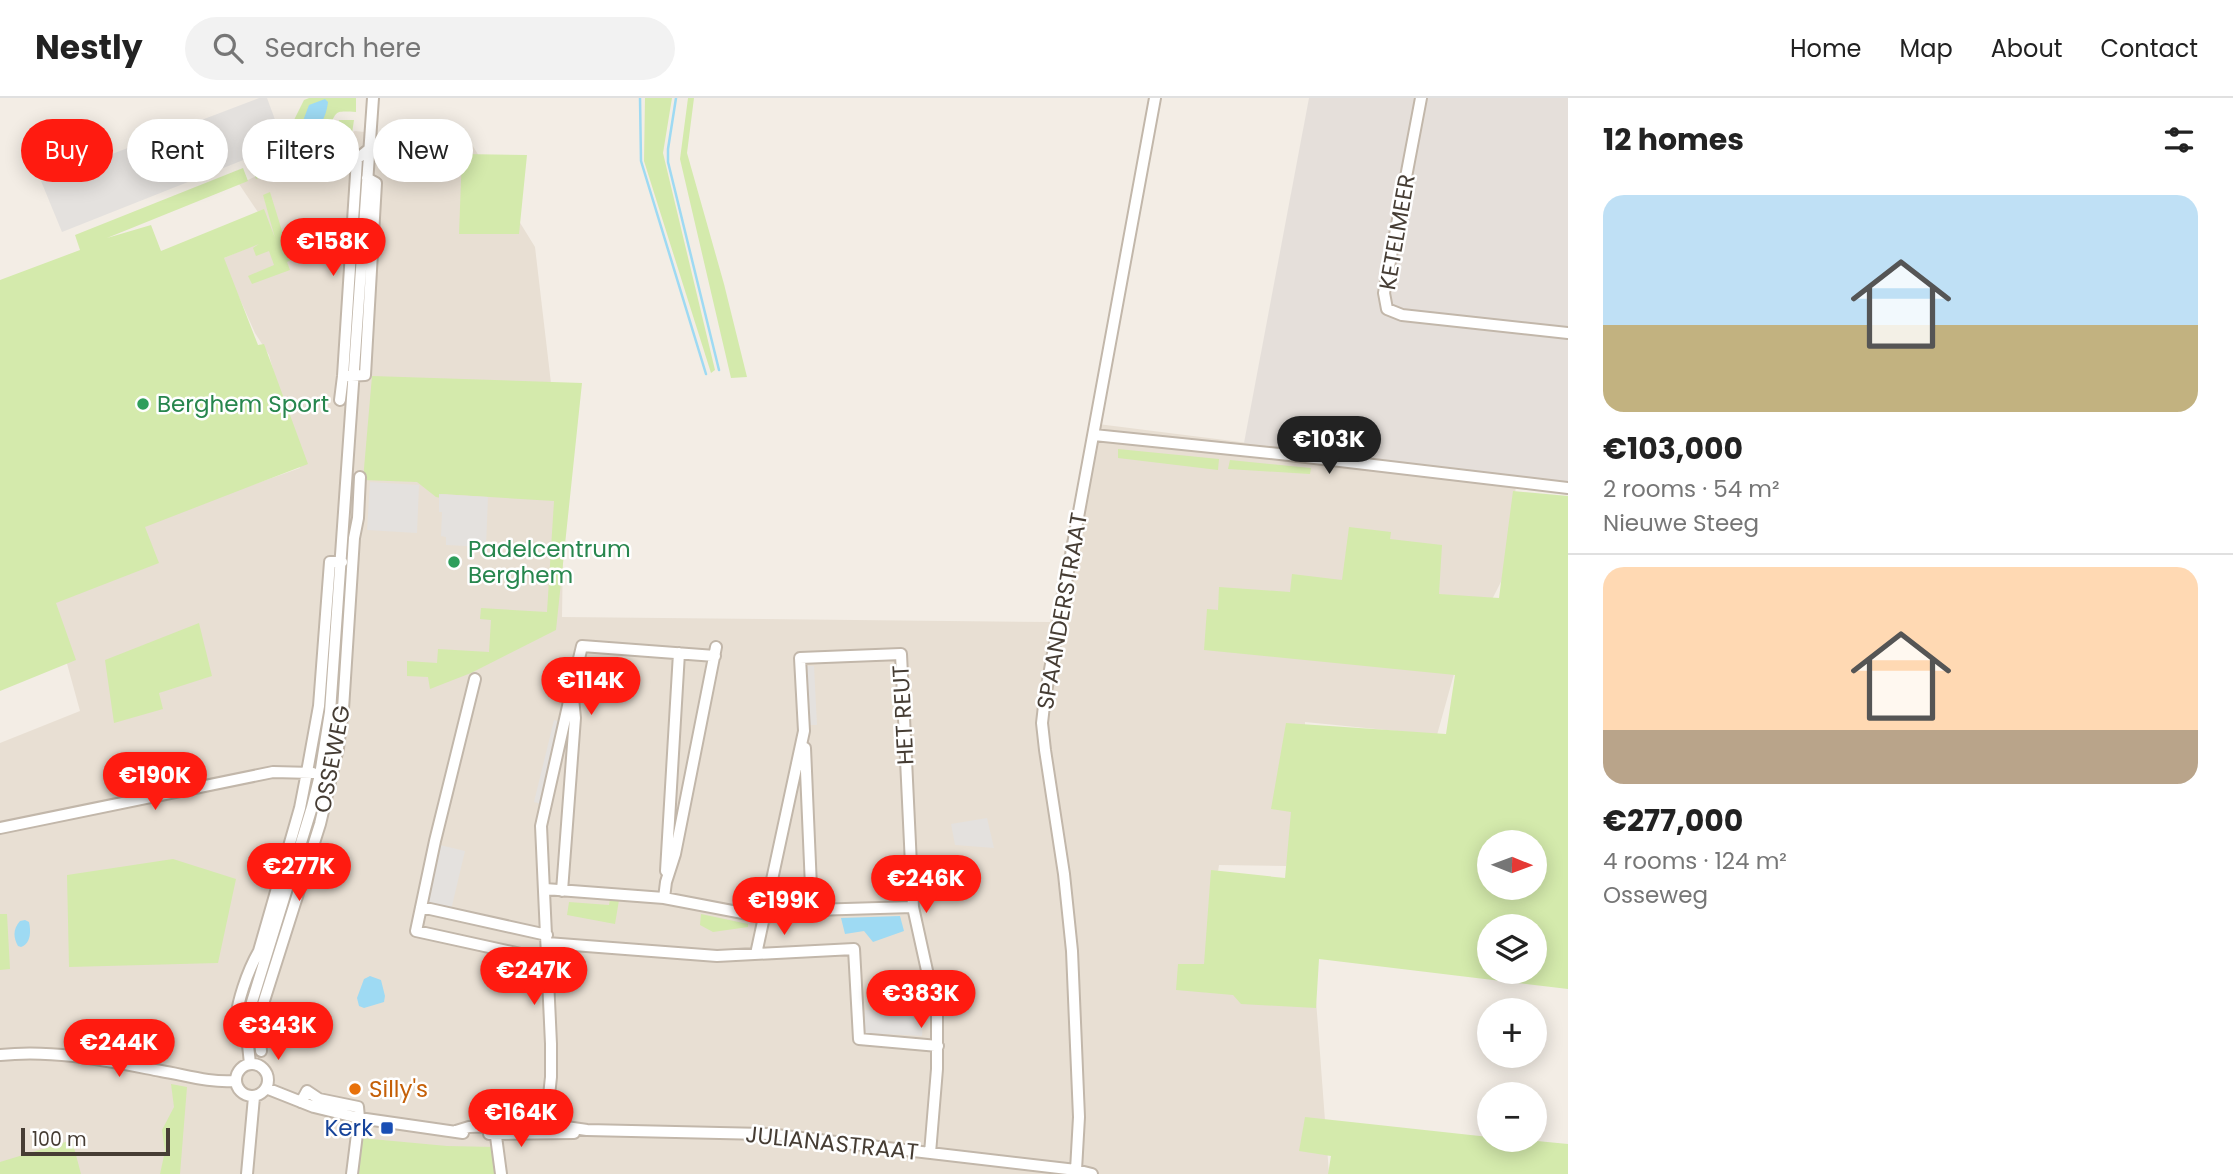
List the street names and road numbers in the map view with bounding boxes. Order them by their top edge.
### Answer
street label: KETELMEER [1371,172,1423,292]
street label: SPAANDERSTRAAT [1029,510,1095,712]
street label: HET REUT [884,664,922,766]
street label: OSSEWEG [306,702,358,816]
street label: JULIANASTRAAT [744,1118,920,1168]

